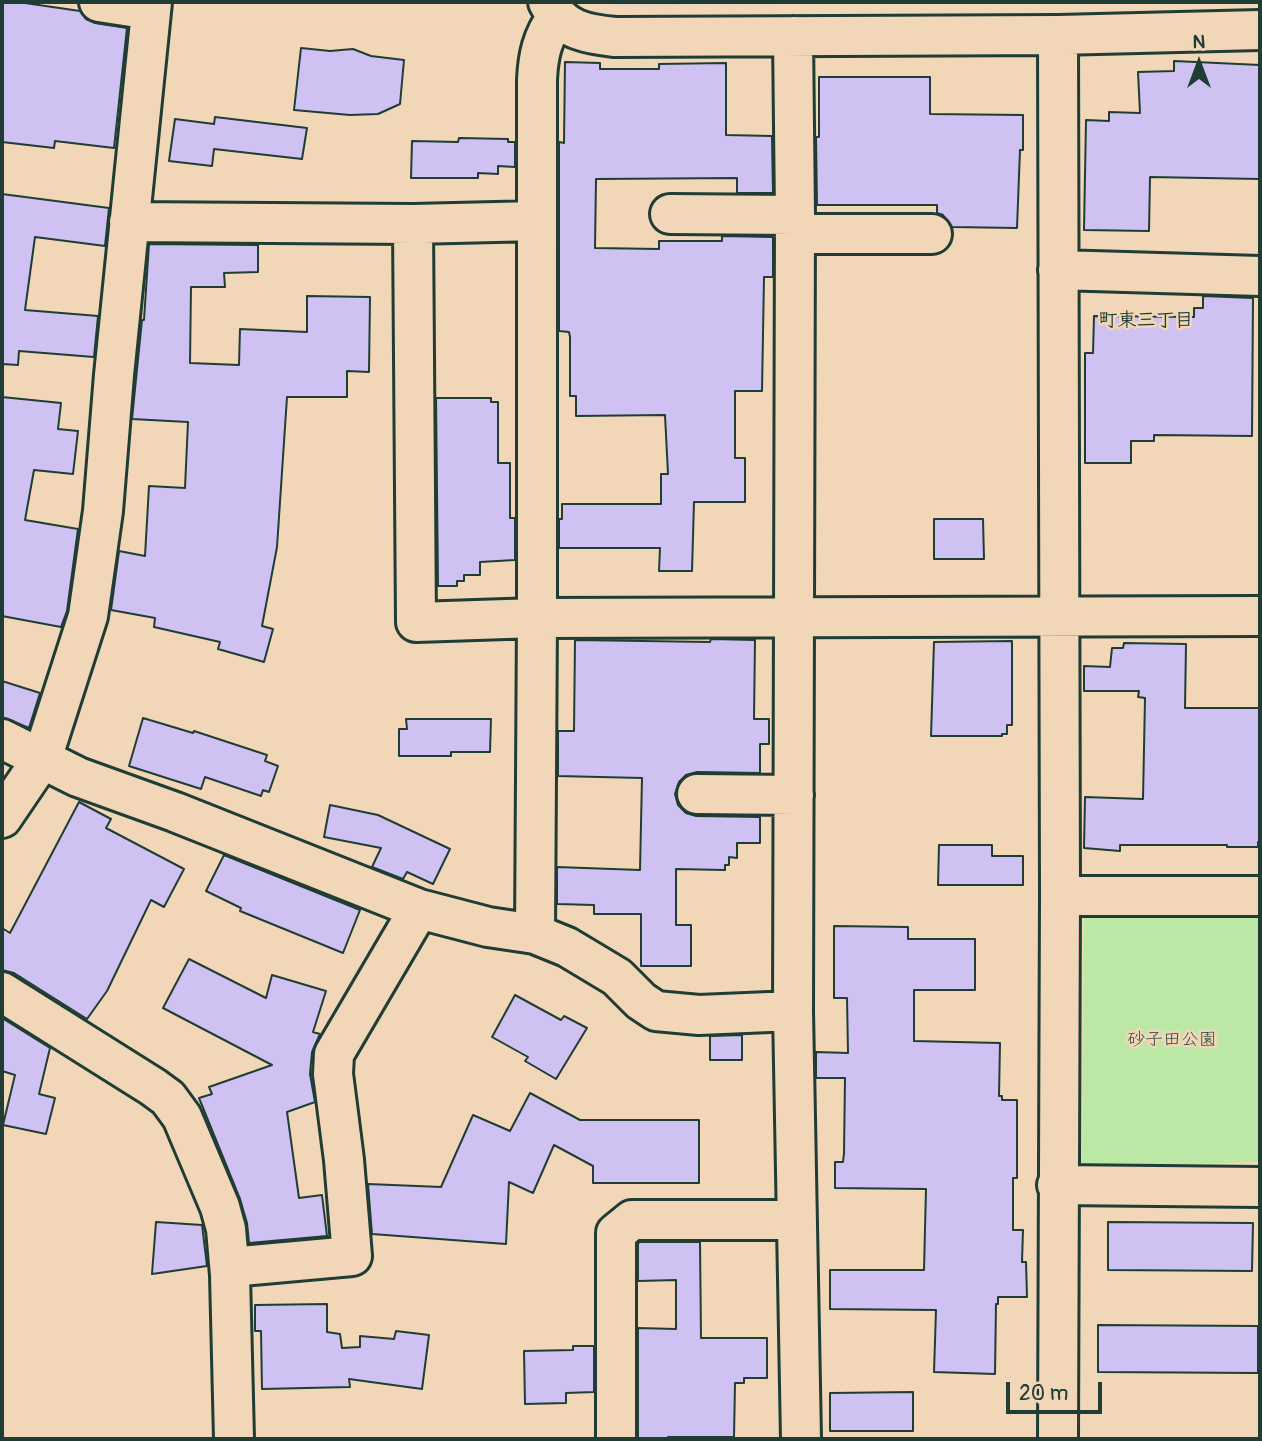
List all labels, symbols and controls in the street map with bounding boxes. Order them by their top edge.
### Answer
north arrow [1164,28,1234,98]
text: N [1193,30,1205,54]
district label: 町東三丁目 [1099,310,1193,332]
park label: 砂子田公園 [1127,1029,1217,1051]
scale bar [1010,1368,1106,1412]
text: 20 m [1019,1380,1068,1407]

